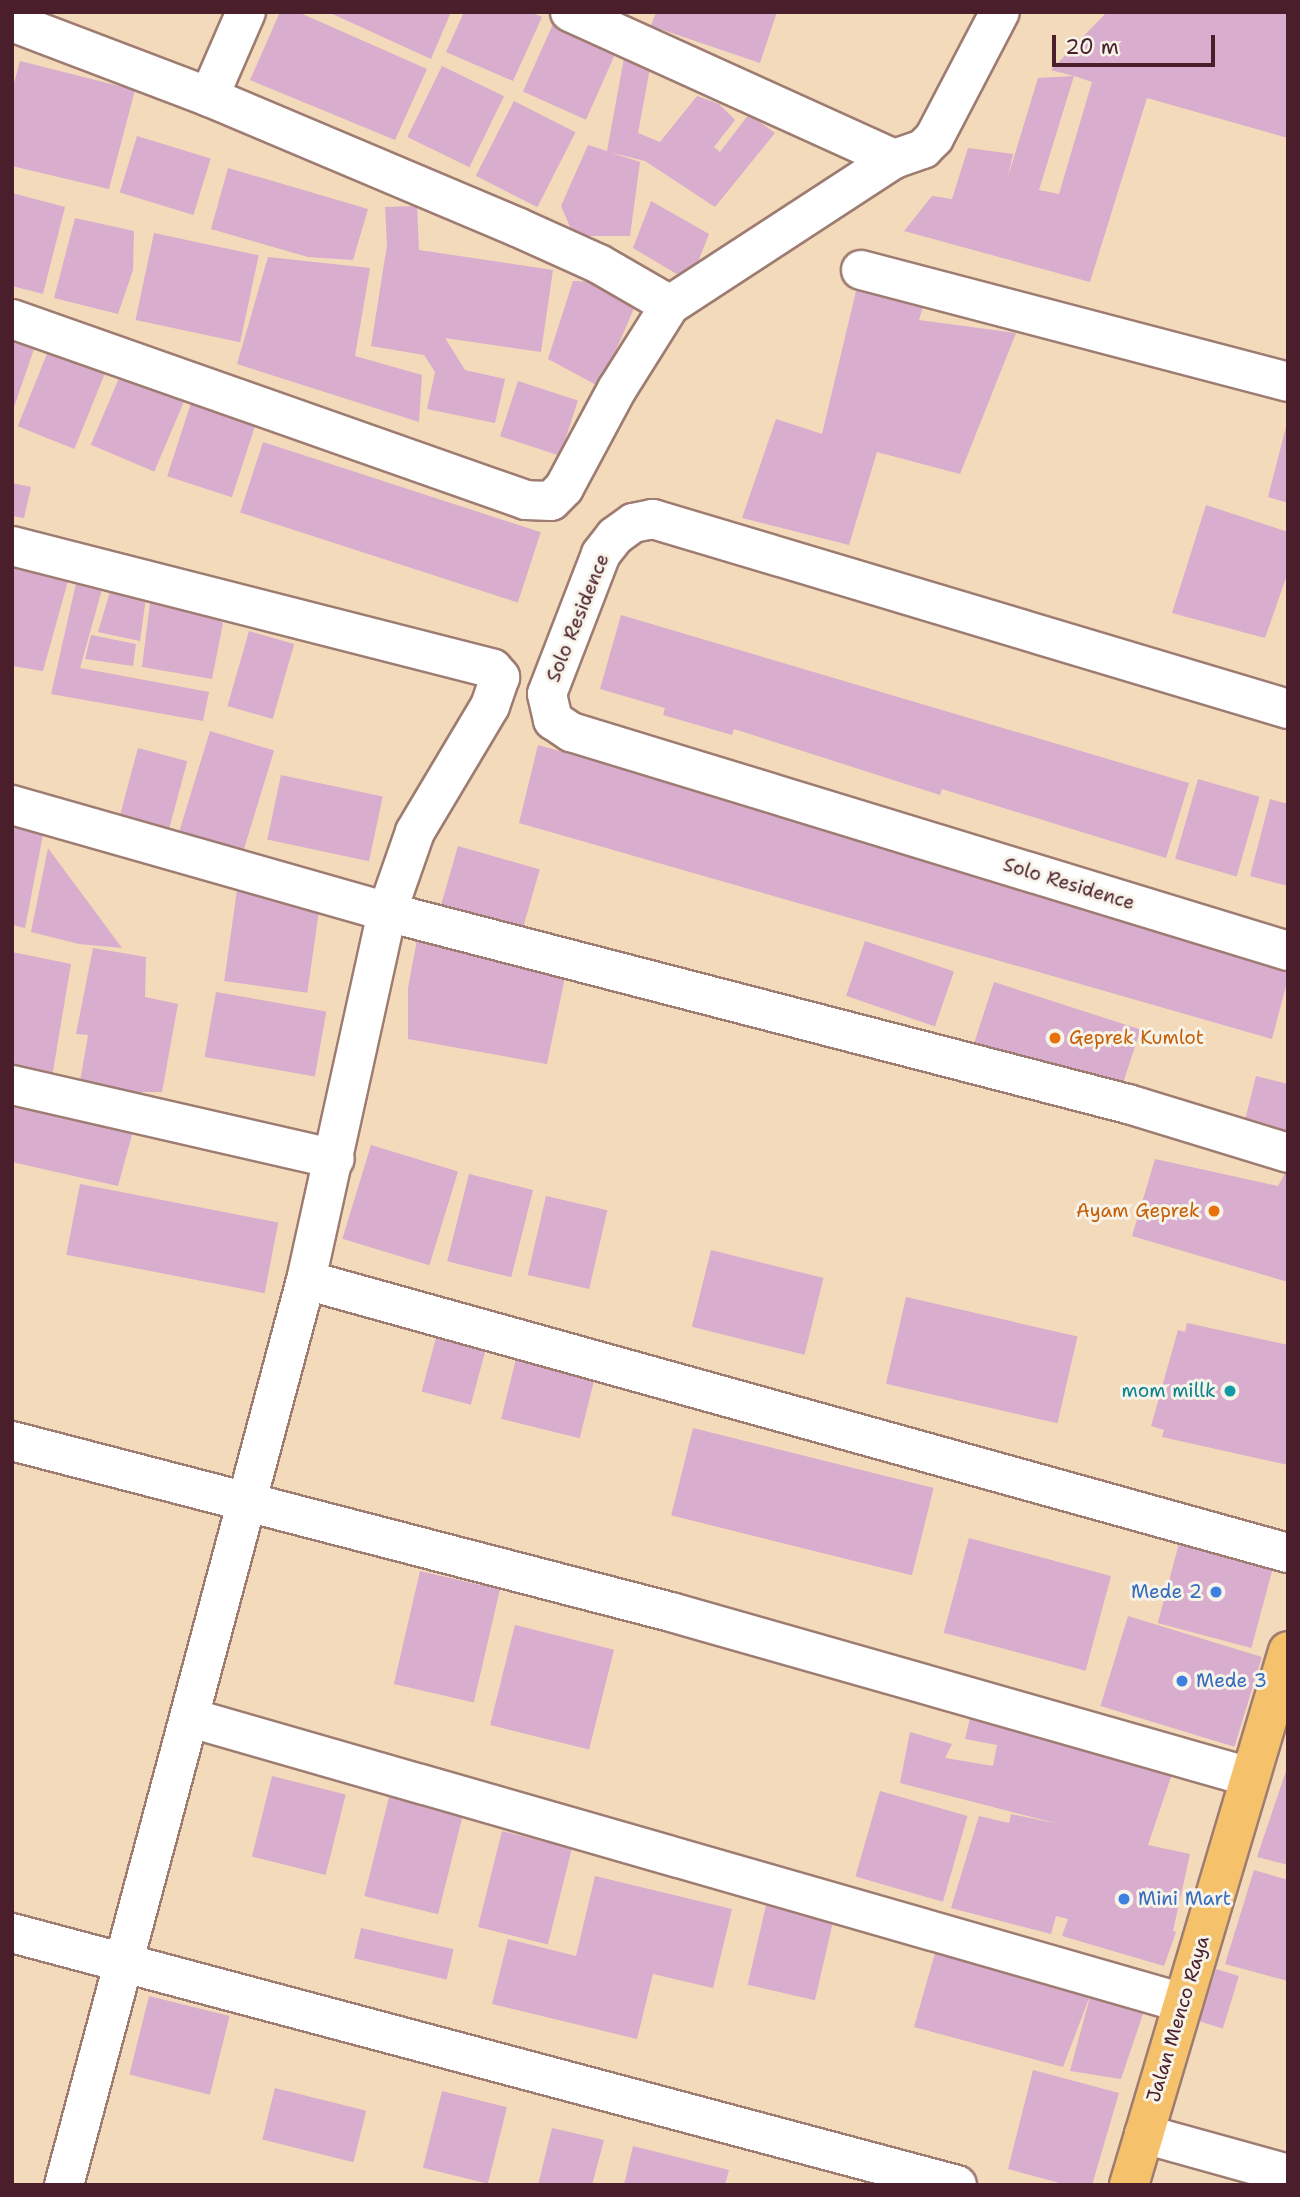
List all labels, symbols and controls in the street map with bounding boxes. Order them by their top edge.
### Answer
scale bar [1055,21,1218,65]
text: 20 m [1065,33,1119,61]
street label: Solo Residence [542,551,614,685]
street label: Solo Residence [1000,853,1138,915]
place label: Geprek Kumlot [1069,1027,1204,1049]
marker: Geprek Kumlot [1047,1030,1063,1046]
place label: Ayam Geprek [1076,1200,1200,1222]
marker: Ayam Geprek [1206,1203,1222,1219]
place label: mom millk [1122,1380,1216,1402]
marker: mom millk [1222,1383,1238,1399]
place label: Mede 2 [1131,1581,1202,1603]
marker: Mede 2 [1208,1584,1224,1600]
place label: Mede 3 [1196,1670,1267,1692]
marker: Mede 3 [1174,1673,1190,1689]
place label: Mini Mart [1138,1888,1231,1910]
marker: Mini Mart [1116,1891,1132,1907]
street label: Jalan Menco Raya [1142,1933,1214,2105]

